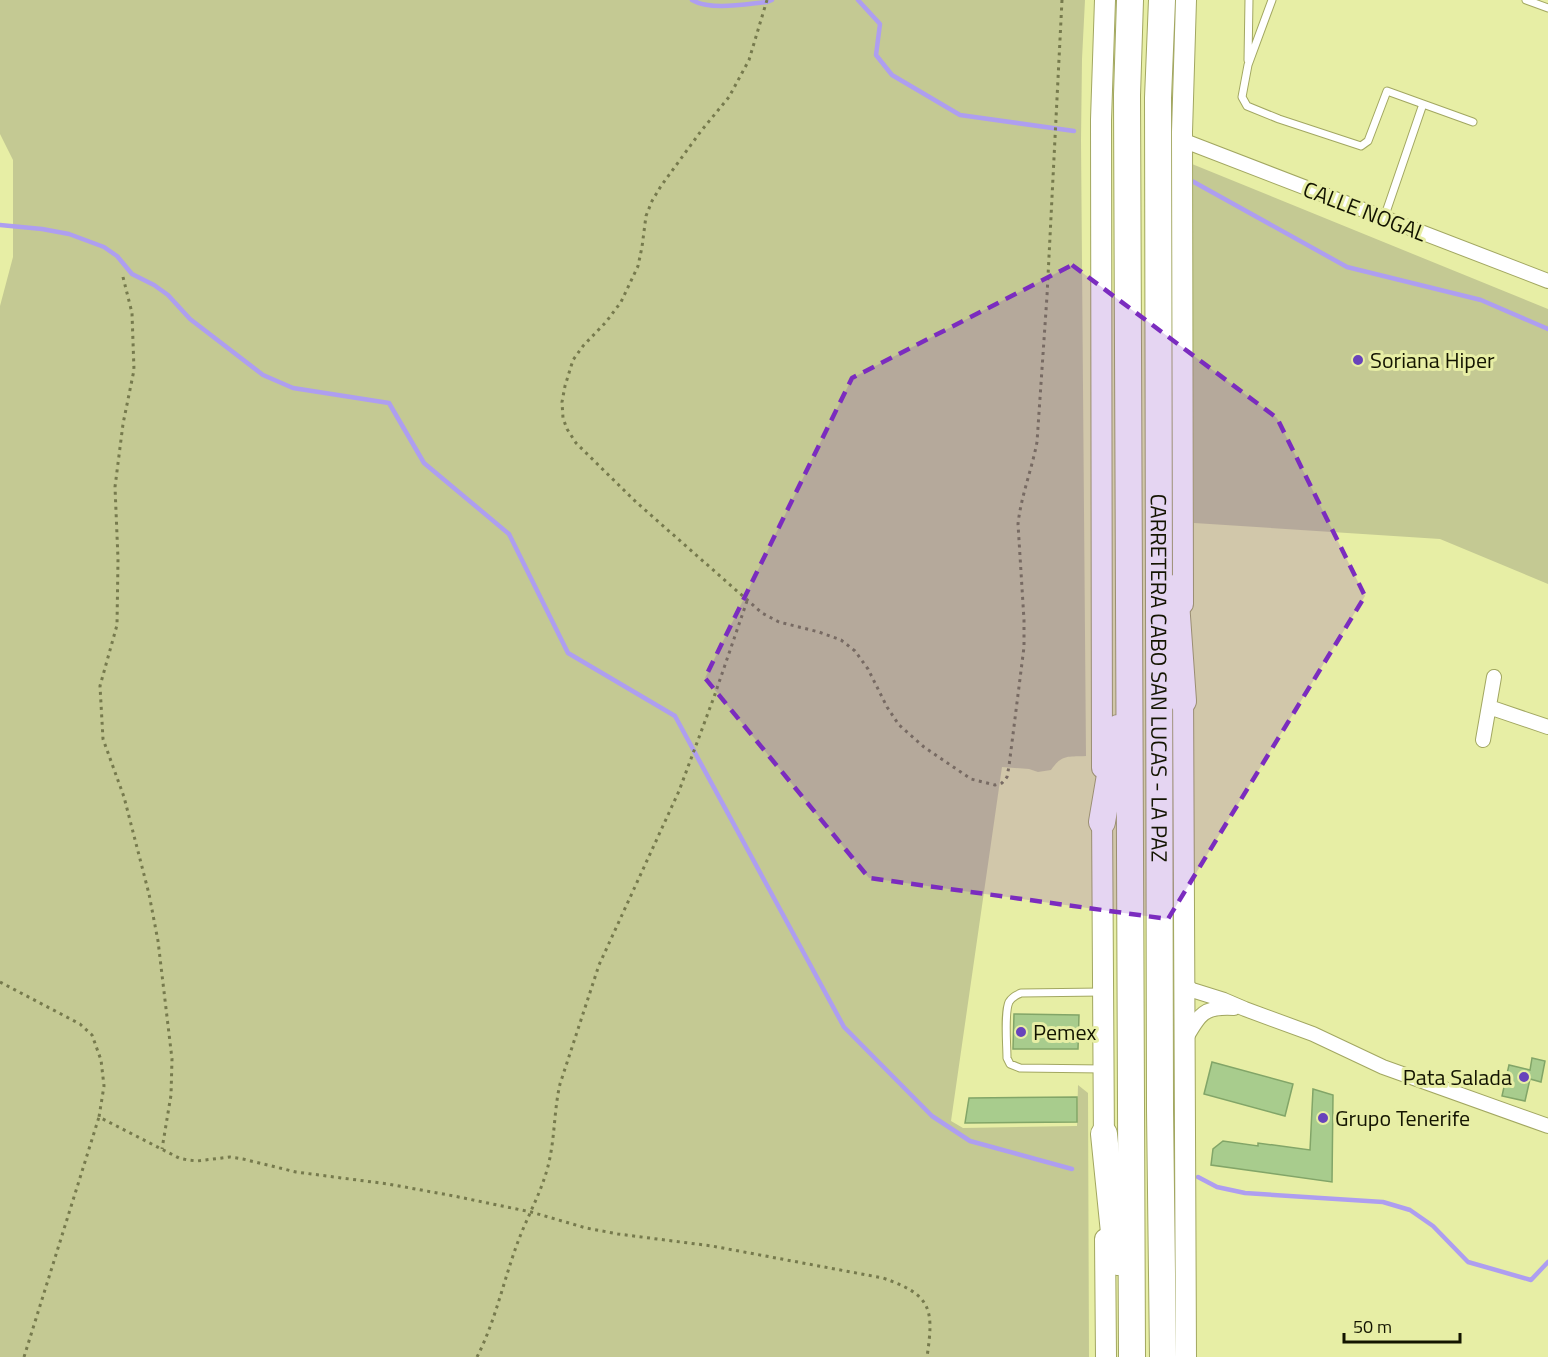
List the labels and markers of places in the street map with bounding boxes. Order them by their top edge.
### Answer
place label: Soriana Hiper [1370,343,1495,377]
marker: Soriana Hiper [1351,353,1365,367]
place label: Pemex [1033,1015,1096,1049]
marker: Pemex [1014,1025,1028,1039]
place label: Pata Salada [1403,1060,1512,1094]
marker: Pata Salada [1517,1070,1531,1084]
place label: Grupo Tenerife [1335,1101,1470,1135]
marker: Grupo Tenerife [1316,1111,1330,1125]

